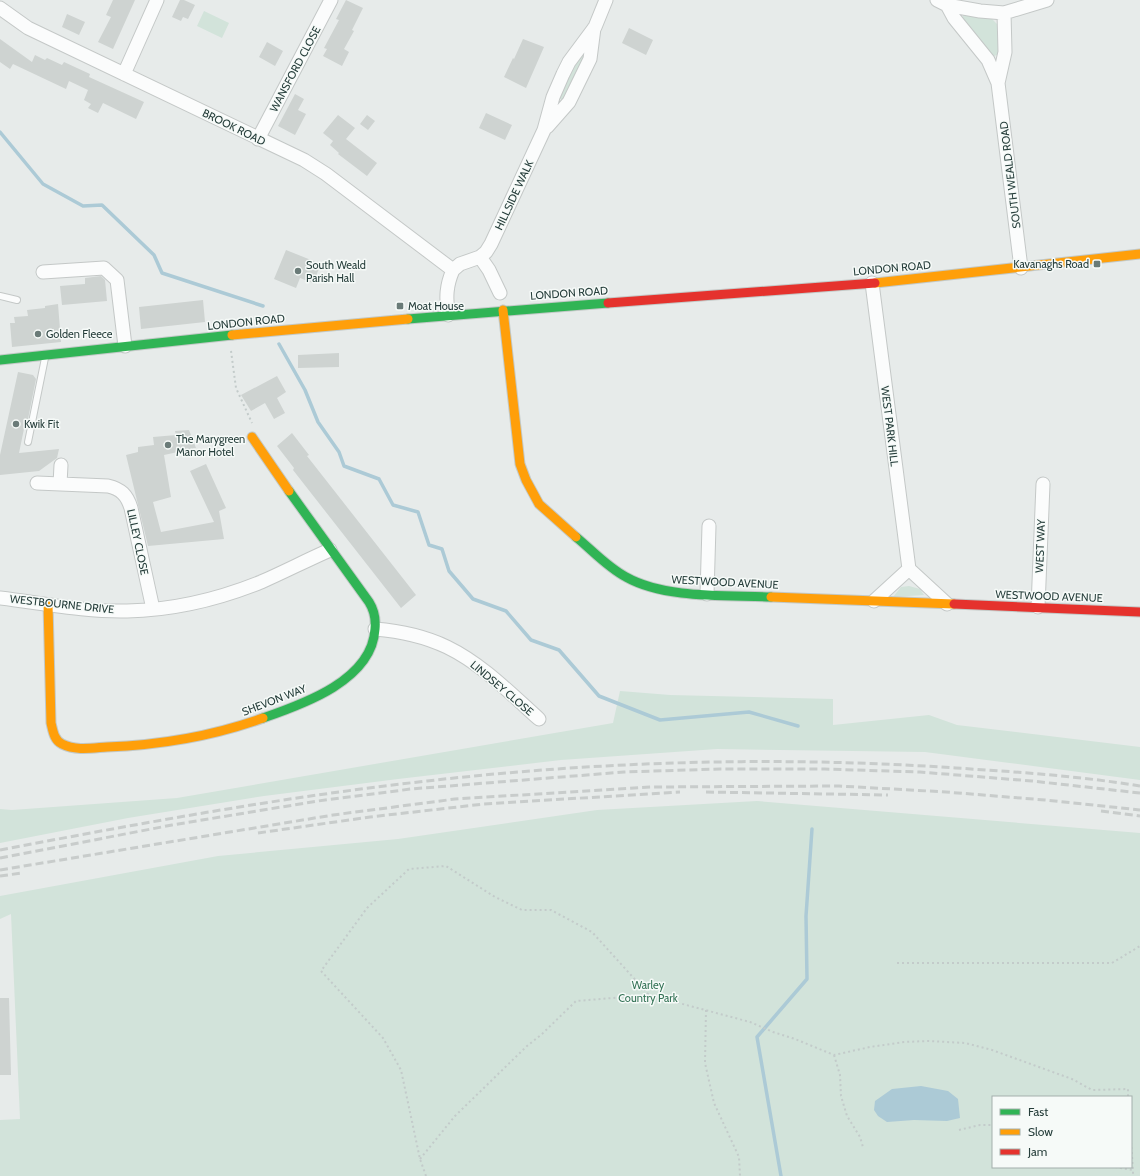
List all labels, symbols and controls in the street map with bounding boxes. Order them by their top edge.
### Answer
street label: WANSFORD CLOSE [266,24,324,114]
street label: BROOK ROAD [200,106,268,148]
street label: SOUTH WEALD ROAD [996,121,1024,229]
street label: HILLSIDE WALK [492,157,537,232]
place label: Kavanaghs Road [1013,257,1089,271]
place label: South Weald Parish Hall [306,258,366,285]
street label: LONDON ROAD [853,258,931,278]
marker: Kavanaghs Road [1092,259,1102,269]
marker: South Weald Parish Hall [293,266,303,276]
street label: LONDON ROAD [530,283,608,303]
place label: Moat House [408,299,464,313]
marker: Moat House [395,301,405,311]
street label: LONDON ROAD [207,311,285,333]
place label: Golden Fleece [46,327,113,341]
marker: Golden Fleece [33,329,43,339]
street label: WEST PARK HILL [878,385,902,467]
place label: Kwik Fit [24,417,59,431]
marker: Kwik Fit [11,419,21,429]
place label: The Marygreen Manor Hotel [176,432,245,459]
marker: The Marygreen Manor Hotel [163,440,173,450]
street label: LILLEY CLOSE [124,508,152,576]
street label: WEST WAY [1032,518,1048,573]
street label: WESTWOOD AVENUE [671,572,779,592]
street label: WESTWOOD AVENUE [995,587,1103,605]
street label: WESTBOURNE DRIVE [9,592,115,616]
street label: LINDSEY CLOSE [468,657,536,719]
street label: SHEVON WAY [240,681,309,719]
park label: Warley Country Park [618,978,678,1005]
legend [992,1096,1132,1168]
text: Fast [1028,1104,1048,1119]
text: Slow [1028,1124,1053,1139]
text: Jam [1027,1144,1047,1159]

